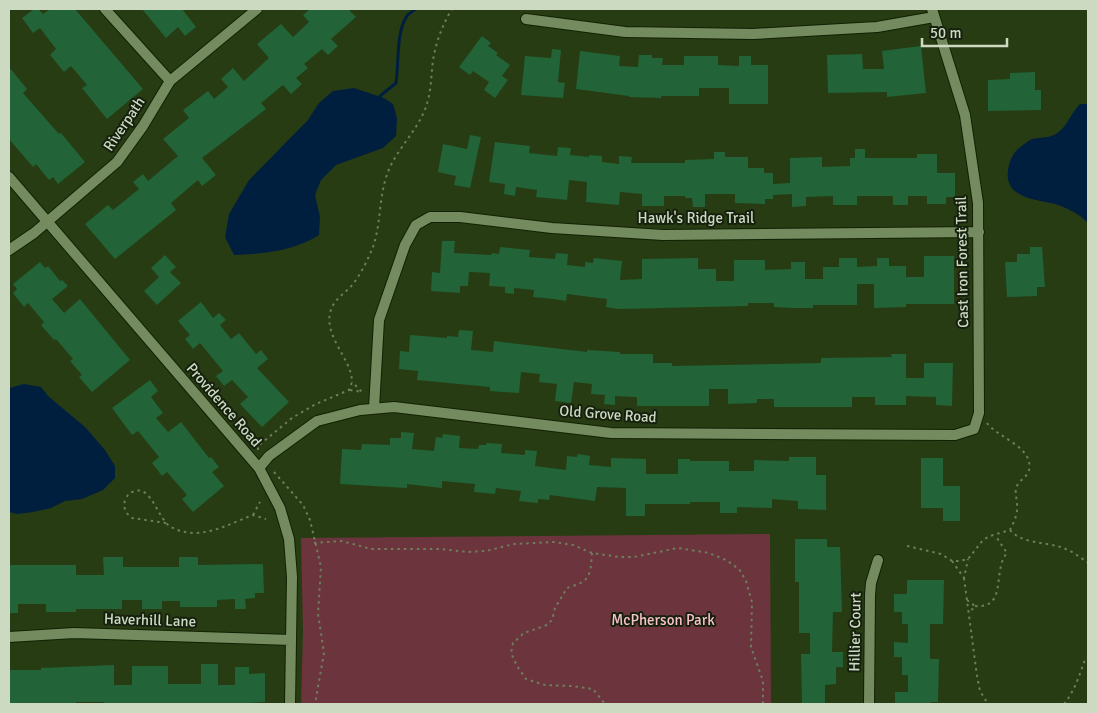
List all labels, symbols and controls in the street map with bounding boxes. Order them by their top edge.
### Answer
scale bar [922,15,1007,47]
text: 50 m [930,24,961,42]
street label: Riverpath [99,94,149,154]
street label: Cast Iron Forest Trail [952,196,972,328]
street label: Hawk's Ridge Trail [638,209,754,227]
street label: Providence Road [183,359,265,451]
street label: Old Grove Road [559,402,657,426]
street label: Hillier Court [845,592,865,672]
street label: Haverhill Lane [104,609,196,631]
park label: McPherson Park [611,611,715,629]

